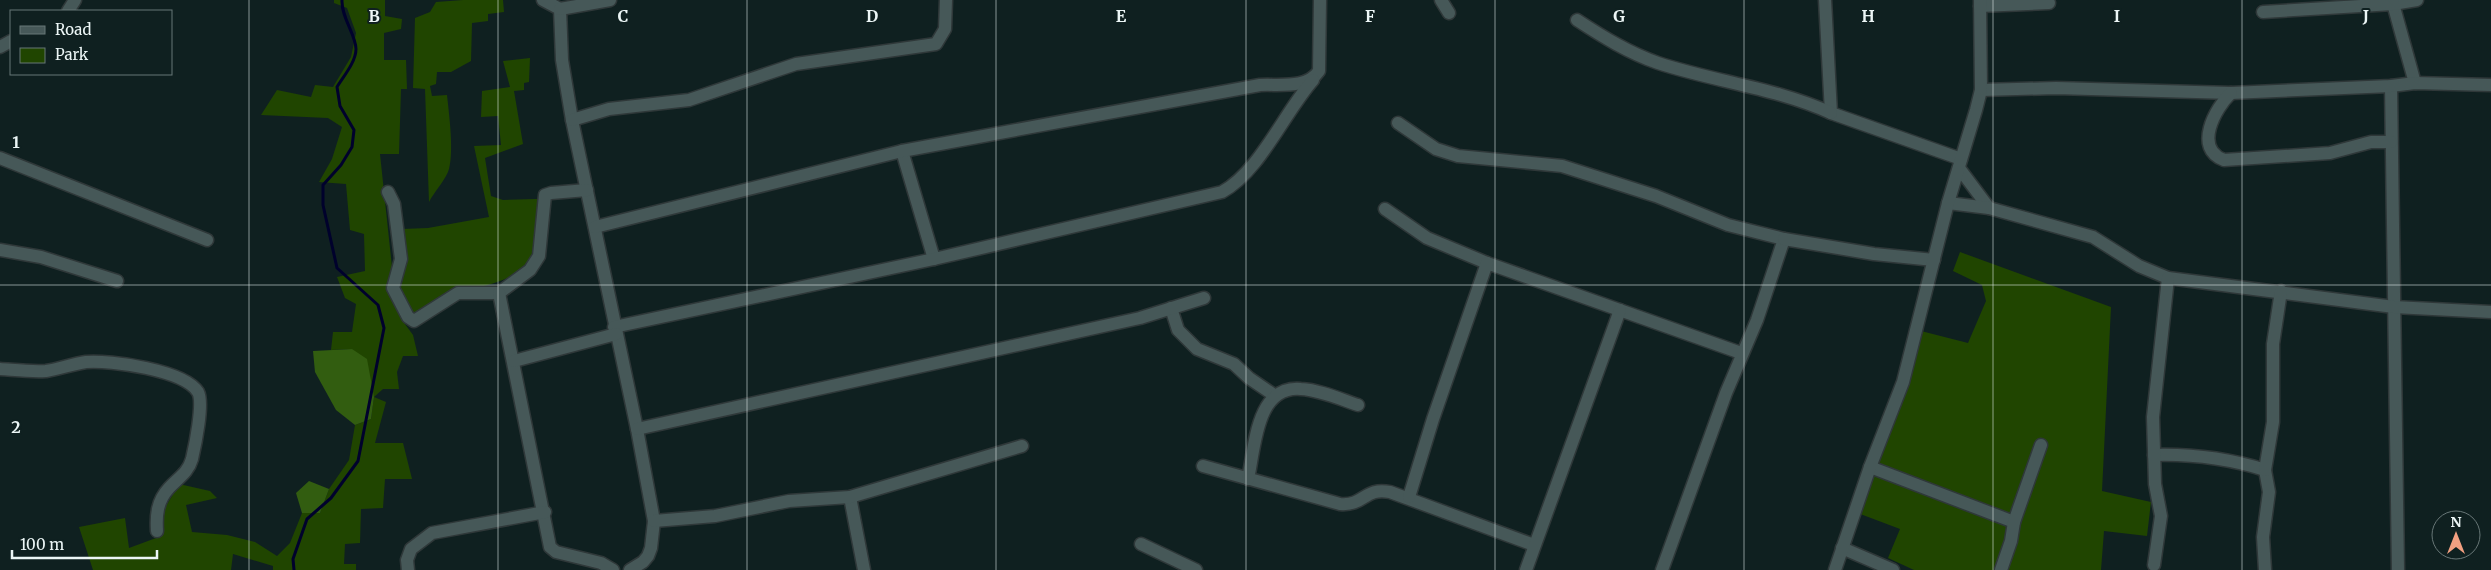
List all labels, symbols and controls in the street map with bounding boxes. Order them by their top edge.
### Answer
text: B [368,6,380,26]
text: C [618,6,628,26]
text: D [866,6,878,26]
text: E [1116,6,1127,26]
text: F [1365,6,1375,26]
text: G [1613,6,1625,26]
text: H [1861,6,1875,26]
text: I [2114,6,2120,26]
text: J [2362,6,2369,26]
legend [10,10,172,75]
text: Road [55,20,91,39]
text: Park [55,45,89,64]
text: 1 [12,132,20,152]
text: 2 [11,417,21,437]
north arrow [2431,510,2481,560]
text: N [2450,513,2462,531]
scale bar [12,528,158,560]
text: 100 m [20,535,64,554]

